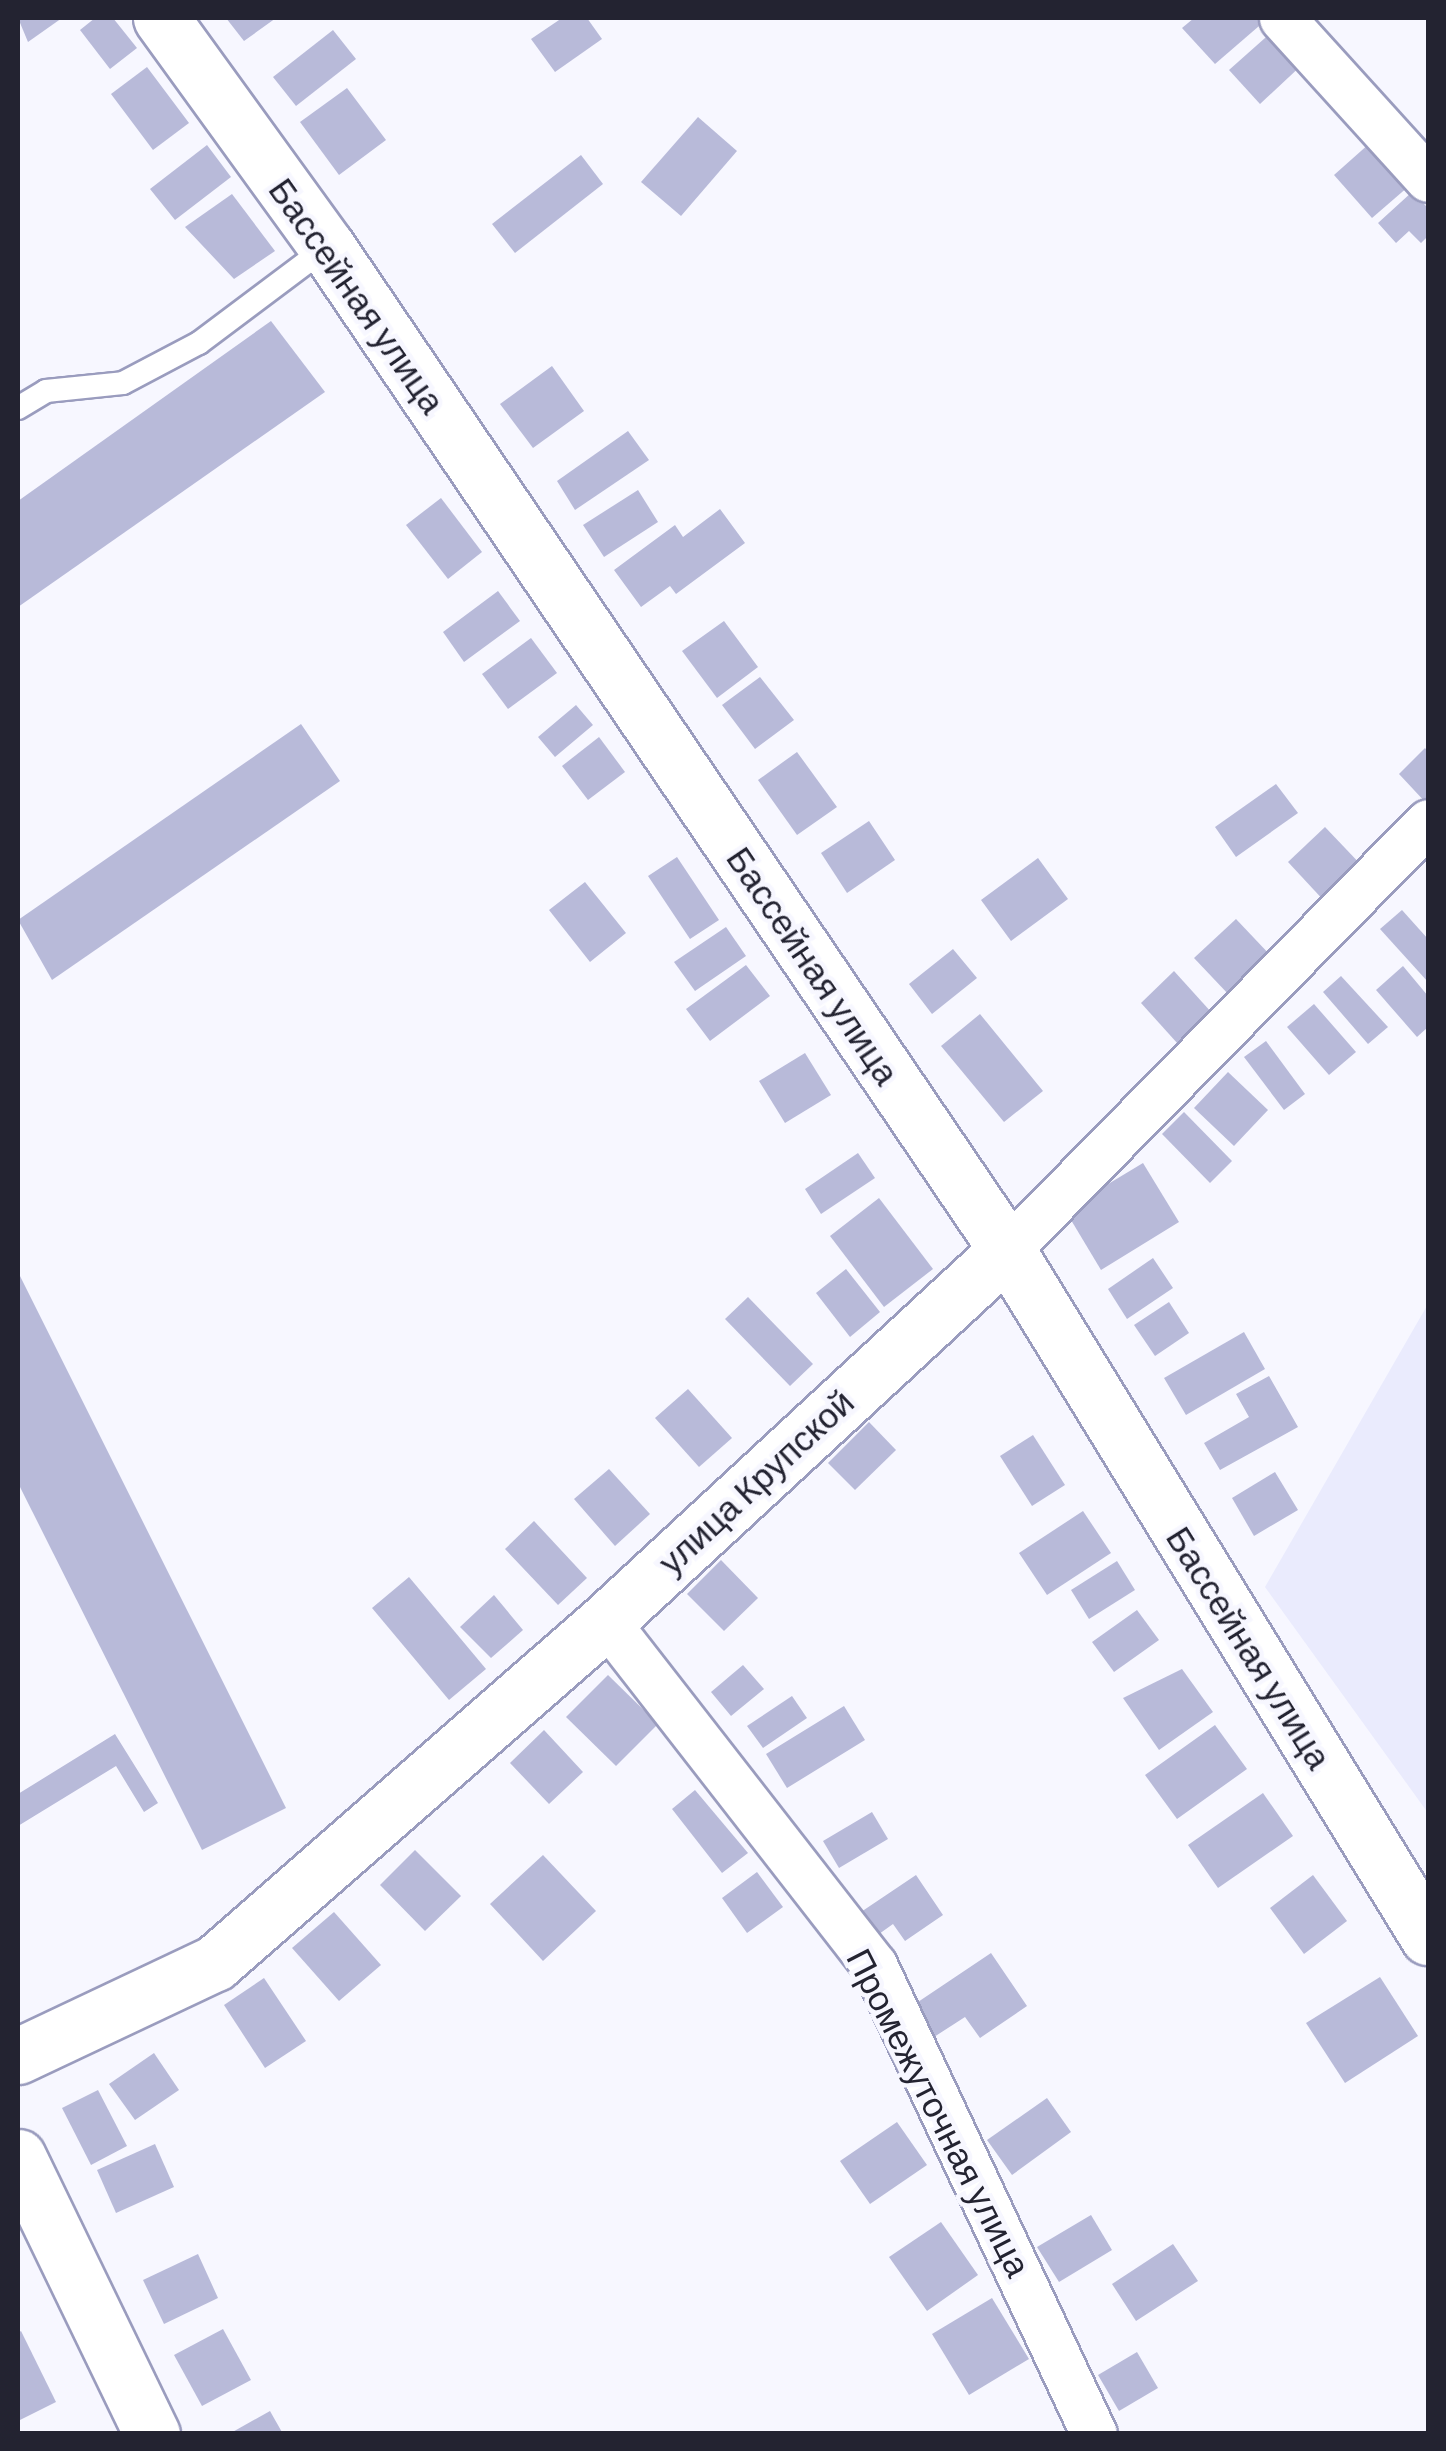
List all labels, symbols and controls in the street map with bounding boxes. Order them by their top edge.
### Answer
street label: Бассейная улица [261,169,455,421]
street label: Бассейная улица [719,838,909,1092]
street label: улица Крупской [649,1380,861,1582]
street label: Бассейная улица [1159,1518,1341,1776]
street label: Промежуточная улица [839,1941,1041,2283]

